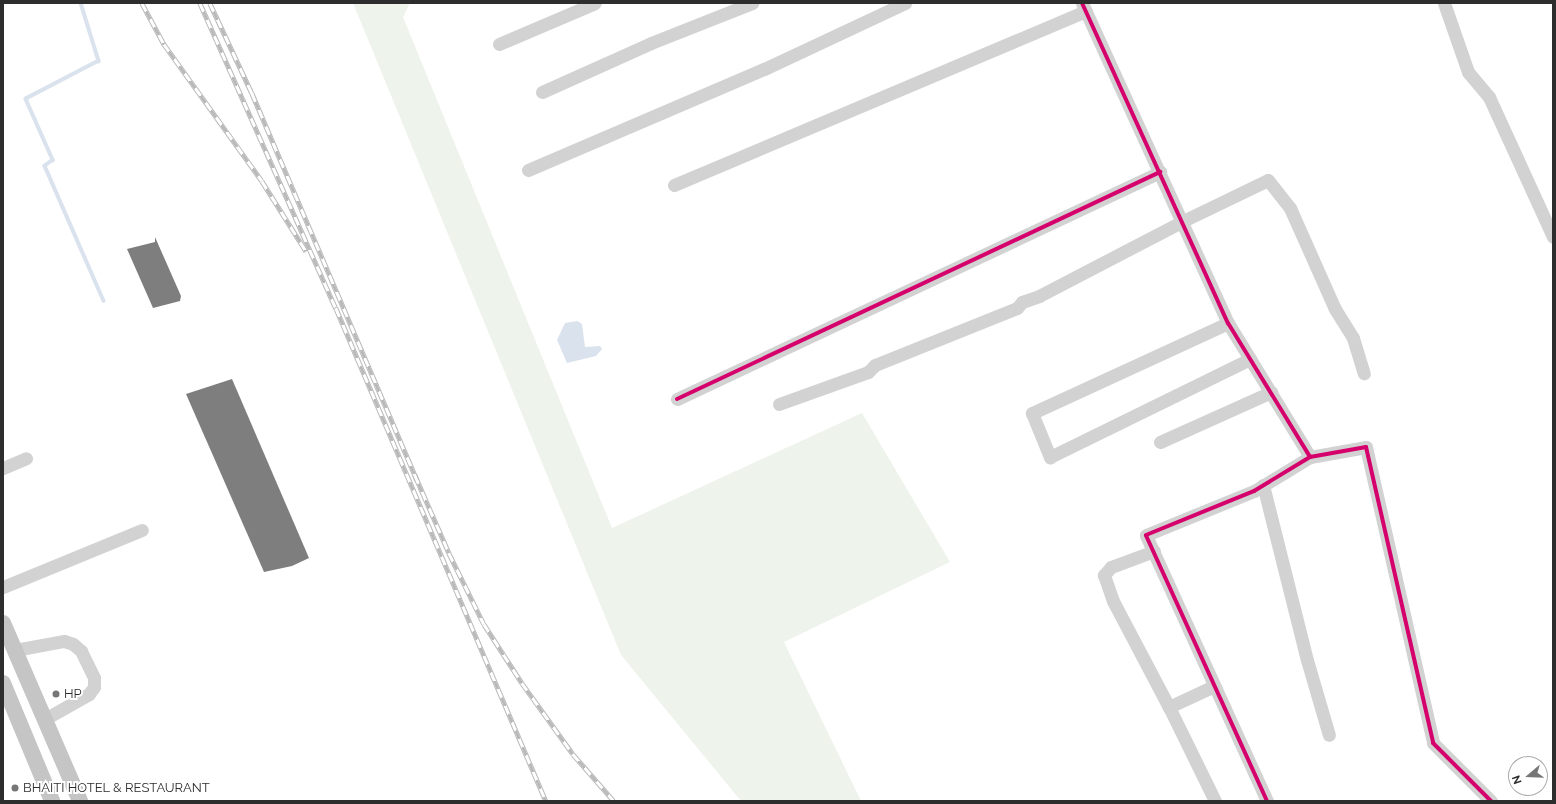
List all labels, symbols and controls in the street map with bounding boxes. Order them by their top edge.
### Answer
place label: HP [64,686,82,702]
marker: HP [51,689,61,699]
north arrow [1508,756,1548,796]
text: N [1510,774,1525,786]
place label: BHAITI HOTEL & RESTAURANT [23,780,210,796]
marker: BHAITI HOTEL & RESTAURANT [10,783,20,793]

